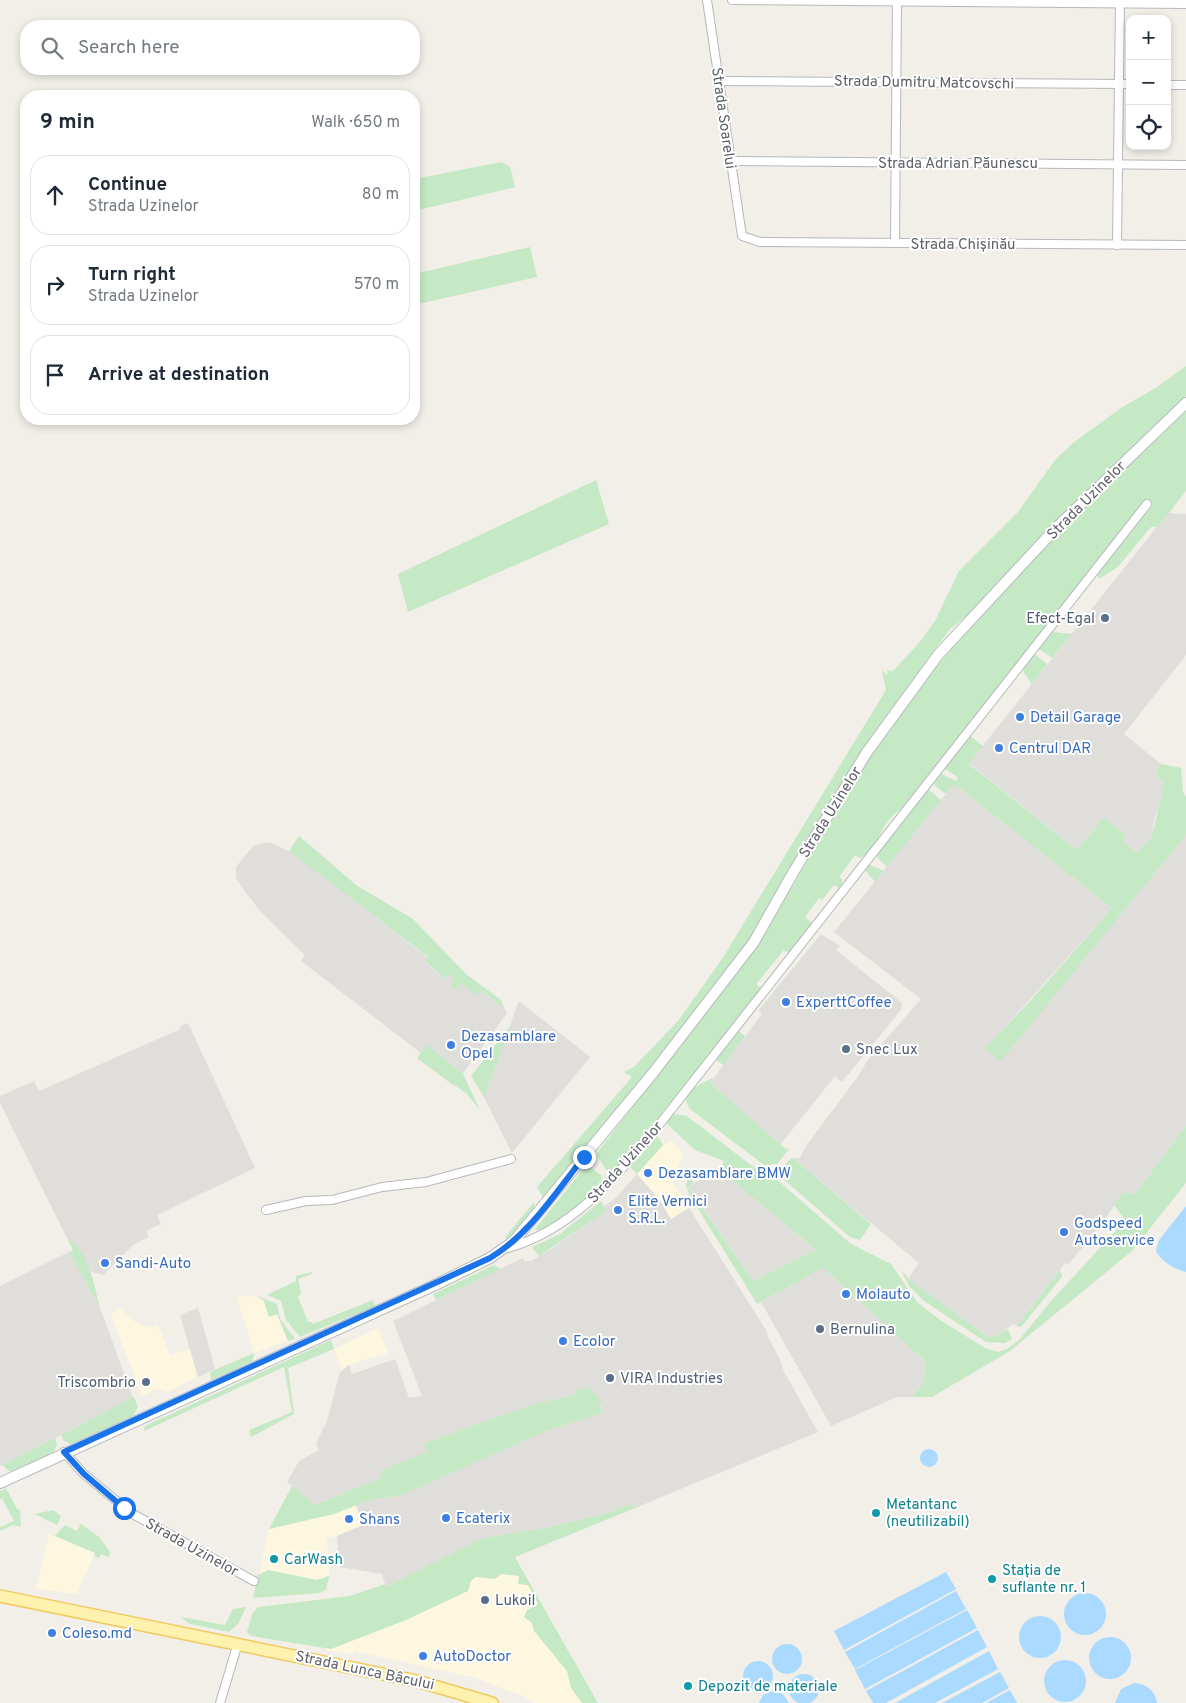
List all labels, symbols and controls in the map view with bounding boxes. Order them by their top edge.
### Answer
map controls [1126,15,1171,150]
button: + [1126,15,1171,60]
search box [20,20,420,75]
icon: search [38,34,66,62]
text: Search here [78,36,180,60]
button: − [1126,60,1171,105]
street label: Strada Soarelui [706,66,739,170]
street label: Strada Dumitru Matcovschi [834,72,1014,95]
button: locate [1126,105,1171,150]
text: 9 min [40,109,95,136]
text: Walk · 650 m [311,113,400,133]
street label: Strada Adrian Păunescu [878,155,1038,174]
text: Continue [88,173,167,197]
icon: ahead [41,181,69,209]
text: 80 m [362,185,399,205]
text: Strada Uzinelor [88,197,199,217]
street label: Strada Chișinău [911,236,1015,255]
text: Turn right [88,263,176,287]
icon: right [41,271,69,299]
text: 570 m [354,275,399,295]
text: Strada Uzinelor [88,287,199,307]
icon: arrive [41,361,69,389]
text: Arrive at destination [88,363,269,387]
street label: Strada Uzinelor [1044,457,1131,545]
place label: Efect-Egal [1026,610,1095,629]
marker: Efect-Egal [1099,612,1111,624]
place label: Detail Garage [1030,709,1121,728]
marker: Detail Garage [1014,711,1026,723]
place label: Centrul DAR [1009,740,1091,759]
marker: Centrul DAR [993,742,1005,754]
street label: Strada Uzinelor [796,764,867,862]
place label: ExperttCoffee [796,994,892,1013]
marker: ExperttCoffee [780,996,792,1008]
place label: Dezasamblare Opel [461,1028,556,1064]
marker: Dezasamblare Opel [445,1039,457,1051]
place label: Snec Lux [856,1041,918,1060]
marker: Snec Lux [840,1043,852,1055]
street label: Strada Uzinelor [584,1118,668,1208]
route end [573,1146,596,1169]
place label: Dezasamblare BMW [658,1165,791,1184]
marker: Dezasamblare BMW [642,1167,654,1179]
place label: Elite Vernici S.R.L. [628,1193,707,1229]
marker: Elite Vernici S.R.L. [612,1204,624,1216]
place label: Godspeed Autoservice [1074,1215,1155,1251]
marker: Godspeed Autoservice [1058,1226,1070,1238]
place label: Sandi-Auto [115,1255,191,1274]
marker: Sandi-Auto [99,1257,111,1269]
place label: Molauto [856,1286,911,1305]
marker: Molauto [840,1288,852,1300]
place label: Bernulina [830,1321,895,1340]
marker: Bernulina [814,1323,826,1335]
place label: Ecolor [573,1333,616,1352]
marker: Ecolor [557,1335,569,1347]
place label: VIRA Industries [620,1370,723,1389]
marker: VIRA Industries [604,1372,616,1384]
place label: Triscombrio [57,1374,136,1393]
marker: Triscombrio [140,1376,152,1388]
place label: Metantanc (neutilizabil) [886,1496,970,1532]
route start [113,1497,136,1520]
marker: Metantanc (neutilizabil) [870,1507,882,1519]
place label: Ecaterix [456,1510,511,1529]
place label: Shans [359,1511,400,1530]
marker: Ecaterix [440,1512,452,1524]
marker: Shans [343,1513,355,1525]
street label: Strada Uzinelor [141,1515,241,1582]
place label: CarWash [284,1551,343,1570]
marker: CarWash [268,1553,280,1565]
place label: Stația de suflante nr. 1 [1002,1562,1086,1598]
marker: Stația de suflante nr. 1 [986,1573,998,1585]
place label: Lukoil [495,1592,535,1611]
marker: Lukoil [479,1594,491,1606]
place label: Coleso.md [62,1625,132,1644]
marker: Coleso.md [46,1627,58,1639]
street label: Strada Lunca Bâcului [294,1647,436,1695]
place label: AutoDoctor [433,1648,511,1667]
marker: AutoDoctor [417,1650,429,1662]
place label: Depozit de materiale [698,1678,837,1697]
marker: Depozit de materiale [682,1680,694,1692]

